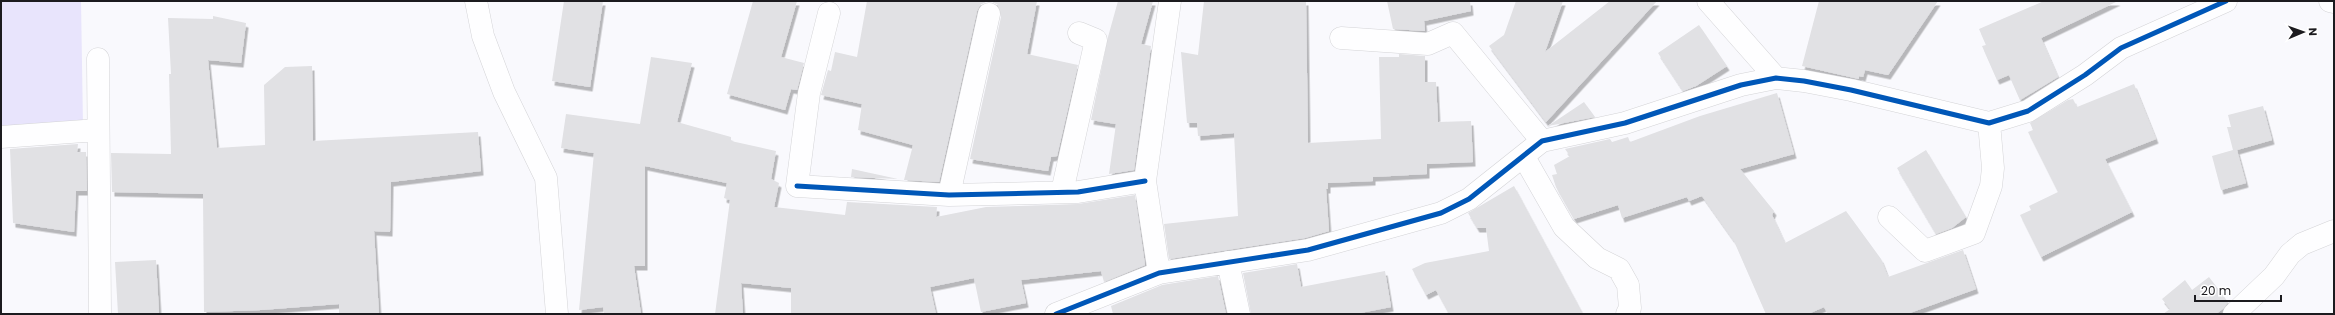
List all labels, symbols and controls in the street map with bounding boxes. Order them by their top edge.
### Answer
north arrow [2283,12,2323,52]
text: N [2305,27,2321,36]
scale bar [2195,277,2281,303]
text: 20 m [2201,282,2231,299]

